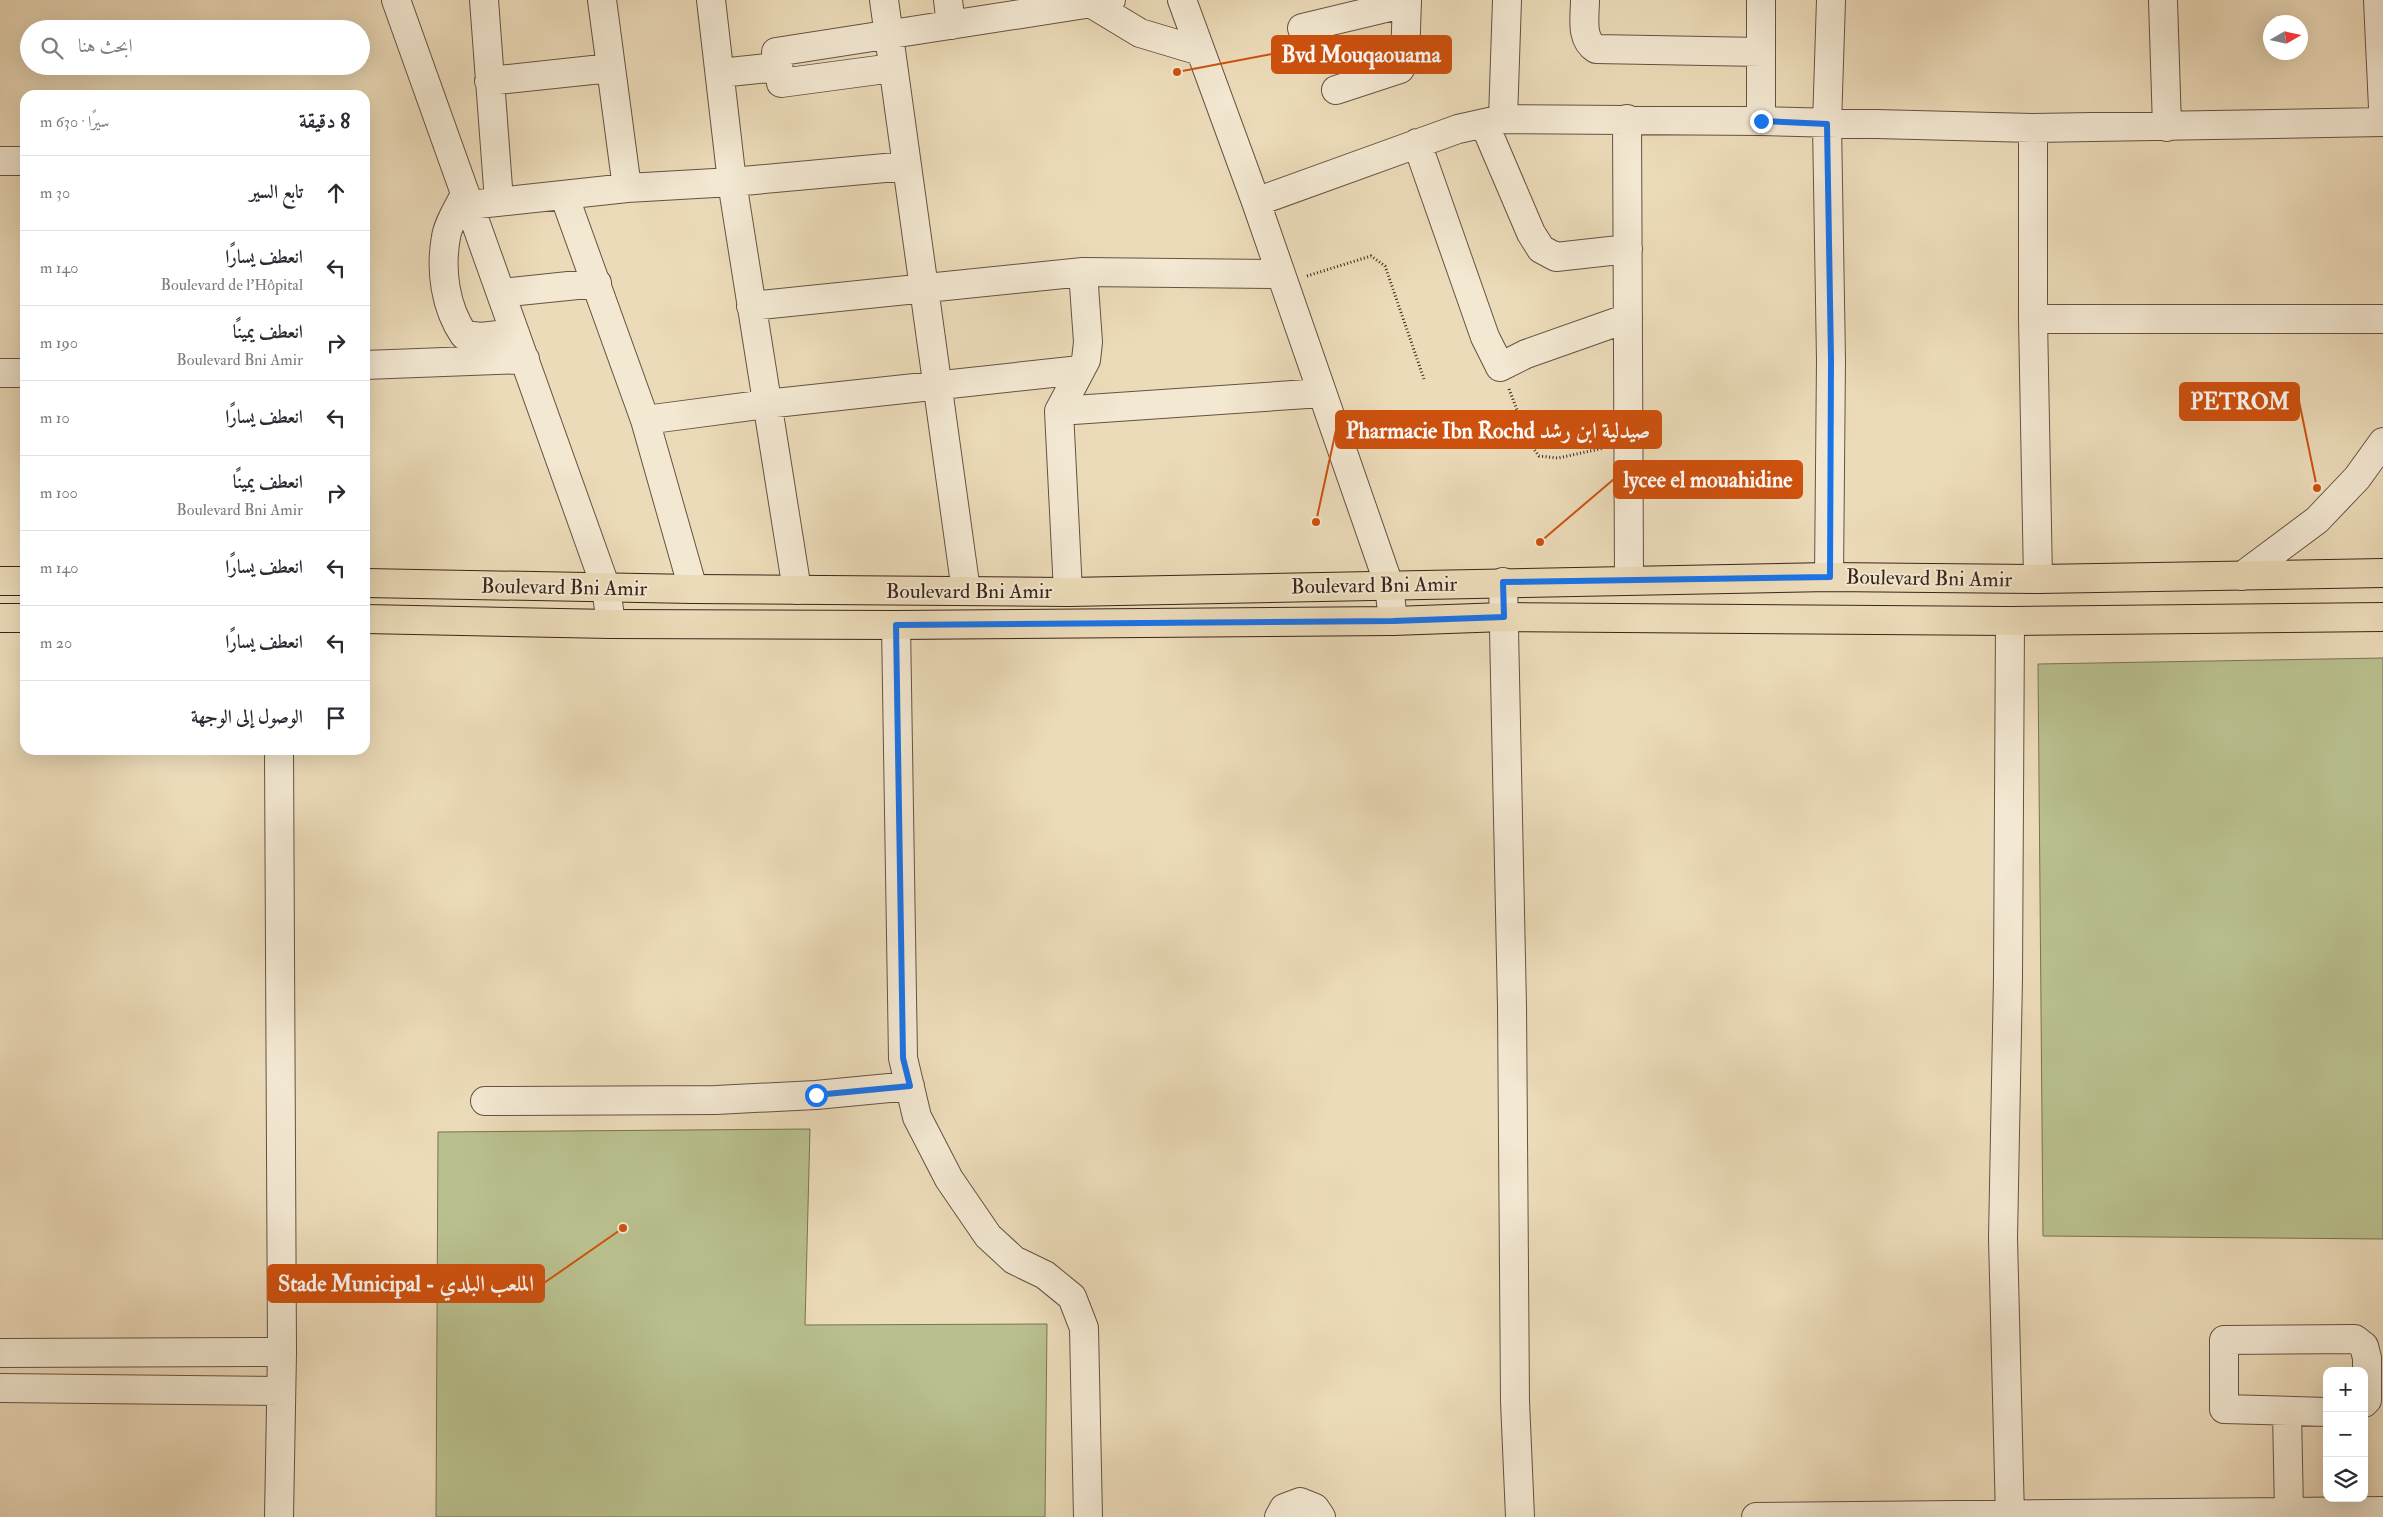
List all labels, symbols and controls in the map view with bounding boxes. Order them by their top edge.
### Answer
north arrow [2263,15,2308,60]
search box [20,20,370,75]
icon: search [38,34,66,62]
text: ابحث هنا [78,34,133,58]
callout: Bvd Mouqaouama [1272,36,1451,73]
text: Bvd Mouqaouama [1281,41,1442,70]
text: 8 دقيقة [299,108,350,135]
route end [1750,110,1773,133]
text: سيرًا · 630 m [40,112,109,132]
icon: ahead [322,179,350,207]
text: تابع السير [249,180,303,204]
text: 30 m [40,183,70,203]
text: انعطف يسارًا [225,245,303,269]
icon: left [322,254,350,282]
text: 140 m [40,258,78,278]
text: Boulevard de l'Hôpital [161,275,303,295]
text: انعطف يمينًا [233,320,303,344]
icon: right [322,329,350,357]
text: 190 m [40,333,78,353]
text: Boulevard Bni Amir [176,350,303,370]
callout: PETROM [2180,383,2299,420]
text: PETROM [2190,388,2290,416]
icon: left [322,404,350,432]
text: انعطف يسارًا [225,405,303,429]
text: 10 m [40,408,70,428]
callout: Pharmacie Ibn Rochd صيدلية ابن رشد [1336,411,1661,448]
text: Pharmacie Ibn Rochd صيدلية ابن رشد [1346,417,1650,445]
callout: lycee el mouahidine [1614,461,1802,498]
text: lycee el mouahidine [1623,466,1793,495]
text: انعطف يمينًا [233,470,303,494]
icon: right [322,479,350,507]
text: 100 m [40,483,78,503]
text: Boulevard Bni Amir [176,500,303,520]
icon: left [322,554,350,582]
text: انعطف يسارًا [225,555,303,579]
text: 140 m [40,558,78,578]
street label: Boulevard Bni Amir [1846,564,2013,593]
street label: Boulevard Bni Amir [1291,571,1458,600]
street label: Boulevard Bni Amir [481,573,648,602]
street label: Boulevard Bni Amir [886,578,1052,605]
icon: left [322,629,350,657]
text: انعطف يسارًا [225,630,303,654]
text: 20 m [40,633,72,653]
icon: arrive [322,704,350,732]
text: الوصول إلى الوجهة [191,705,303,729]
route start [805,1084,828,1107]
callout: Stade Municipal - الملعب البلدي [268,1265,544,1302]
text: Stade Municipal - الملعب البلدي [278,1270,534,1302]
map controls [2323,1367,2368,1502]
button: + [2323,1367,2368,1412]
button: − [2323,1412,2368,1457]
button: layers [2323,1457,2368,1502]

